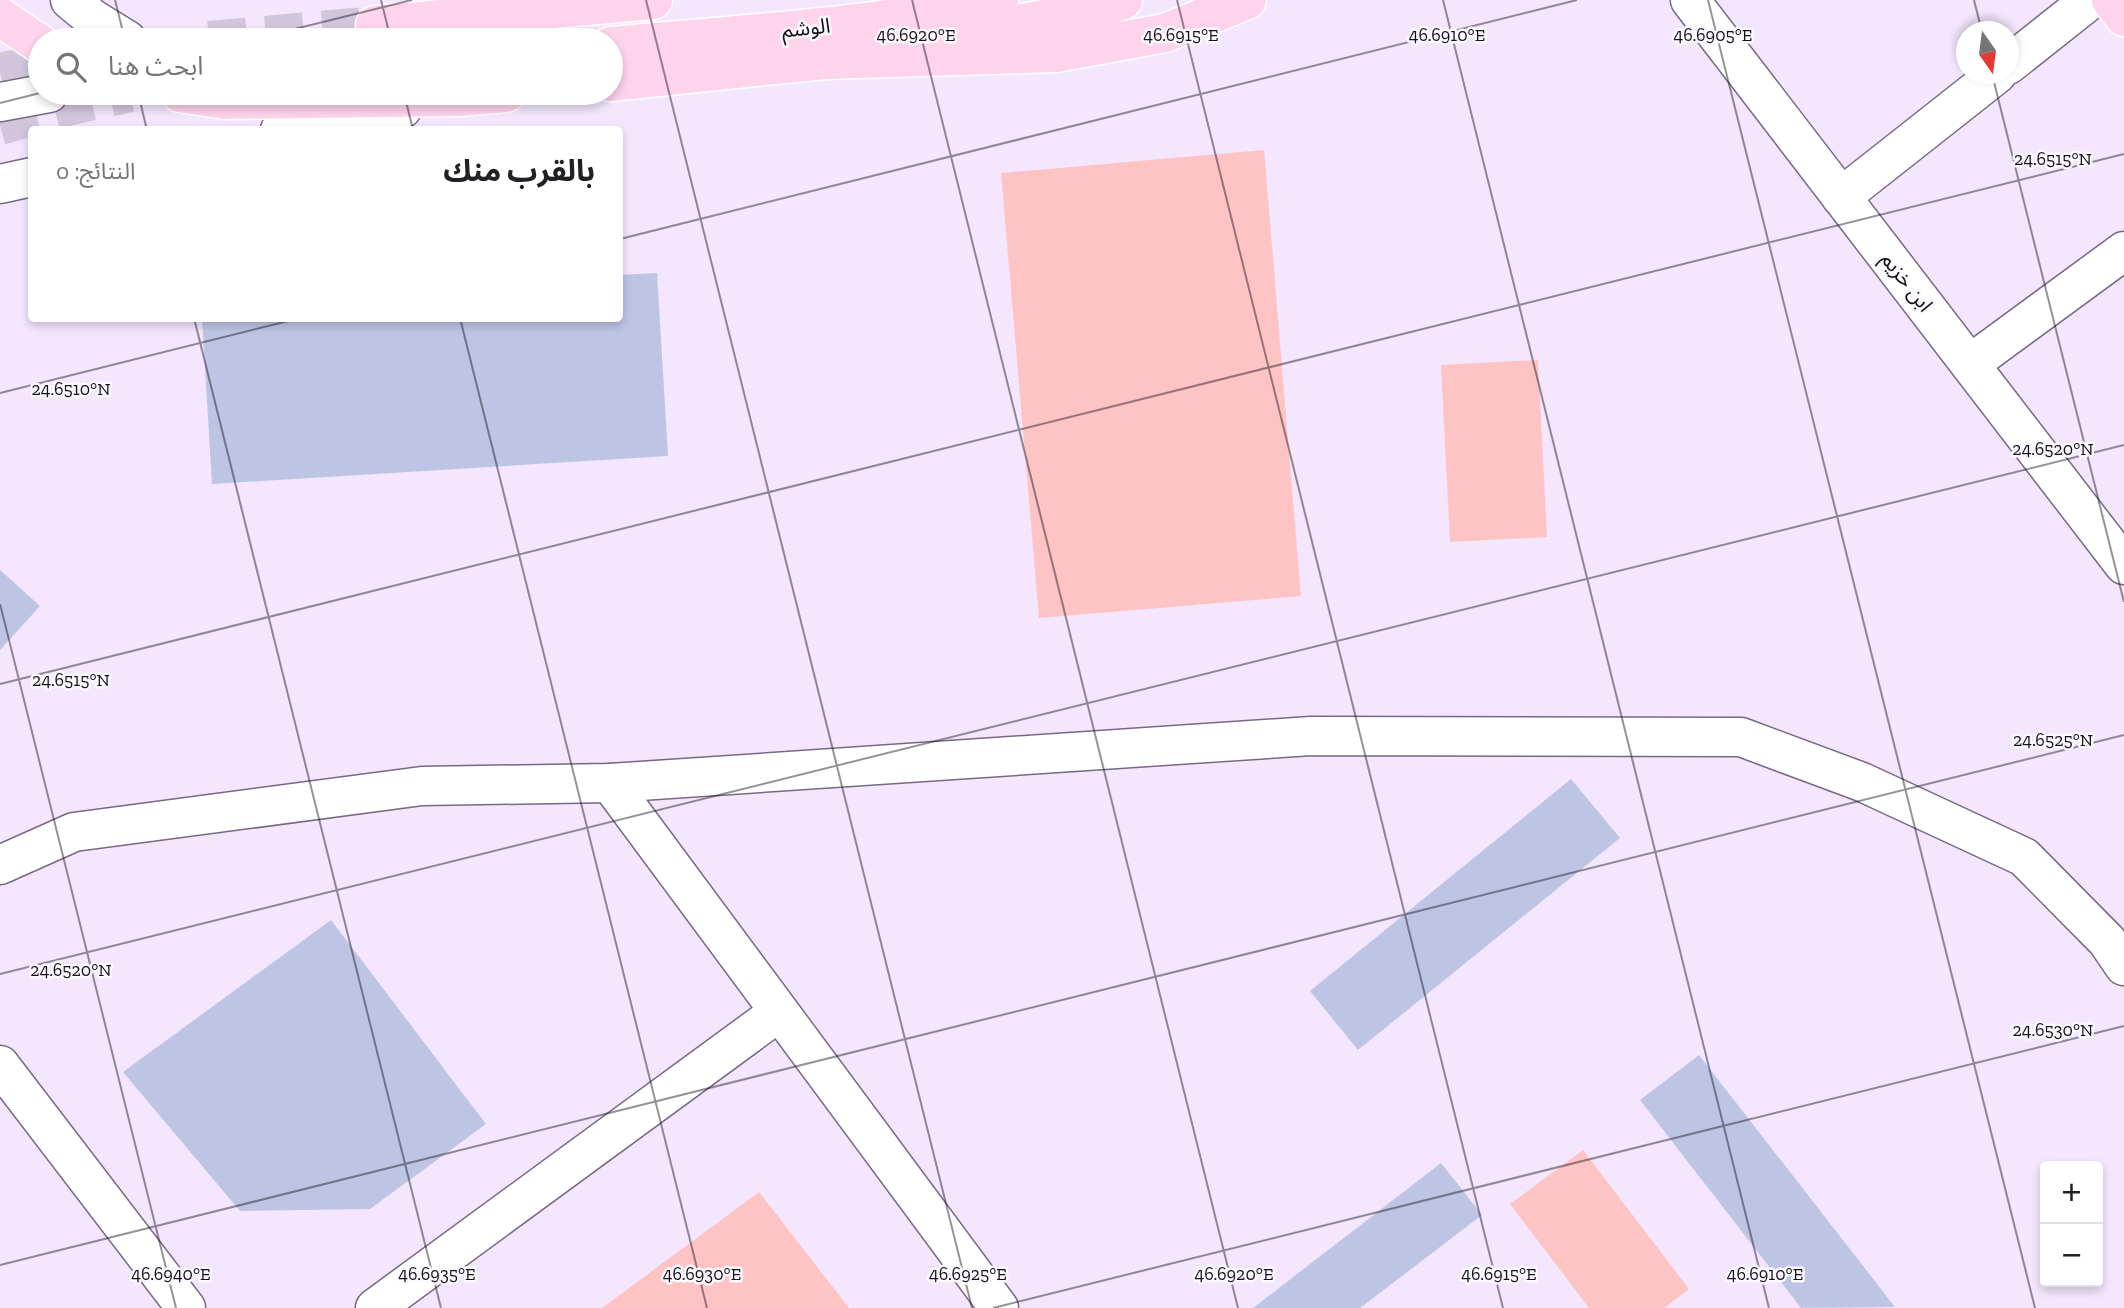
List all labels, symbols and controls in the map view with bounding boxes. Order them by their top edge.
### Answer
street label: الوشم [780,13,832,45]
north arrow [1956,21,2019,84]
text: 46.6920°E [877,24,955,46]
text: 46.6915°E [1143,24,1219,46]
text: 46.6910°E [1409,24,1485,46]
text: 46.6905°E [1674,24,1752,46]
search box [28,28,623,105]
icon: search [52,48,90,86]
text: ابحث هنا [108,50,203,82]
text: 24.6515°N [2014,148,2092,170]
text: بالقرب منك [443,153,595,189]
text: النتائج: 0 [56,157,135,185]
street label: ابن خزيم [1874,247,1938,318]
text: 24.6510°N [32,378,110,400]
text: 24.6520°N [2012,438,2094,460]
text: 24.6515°N [32,669,110,691]
text: 24.6525°N [2013,729,2093,751]
text: 24.6520°N [30,959,112,981]
text: 24.6530°N [2013,1019,2093,1041]
map controls [2040,1161,2103,1287]
button: + [2040,1161,2103,1224]
button: − [2040,1224,2103,1287]
text: 46.6940°E [131,1263,211,1285]
text: 46.6935°E [398,1263,476,1285]
text: 46.6930°E [663,1263,741,1285]
text: 46.6925°E [929,1263,1007,1285]
text: 46.6920°E [1195,1263,1273,1285]
text: 46.6915°E [1461,1263,1537,1285]
text: 46.6910°E [1727,1263,1803,1285]

